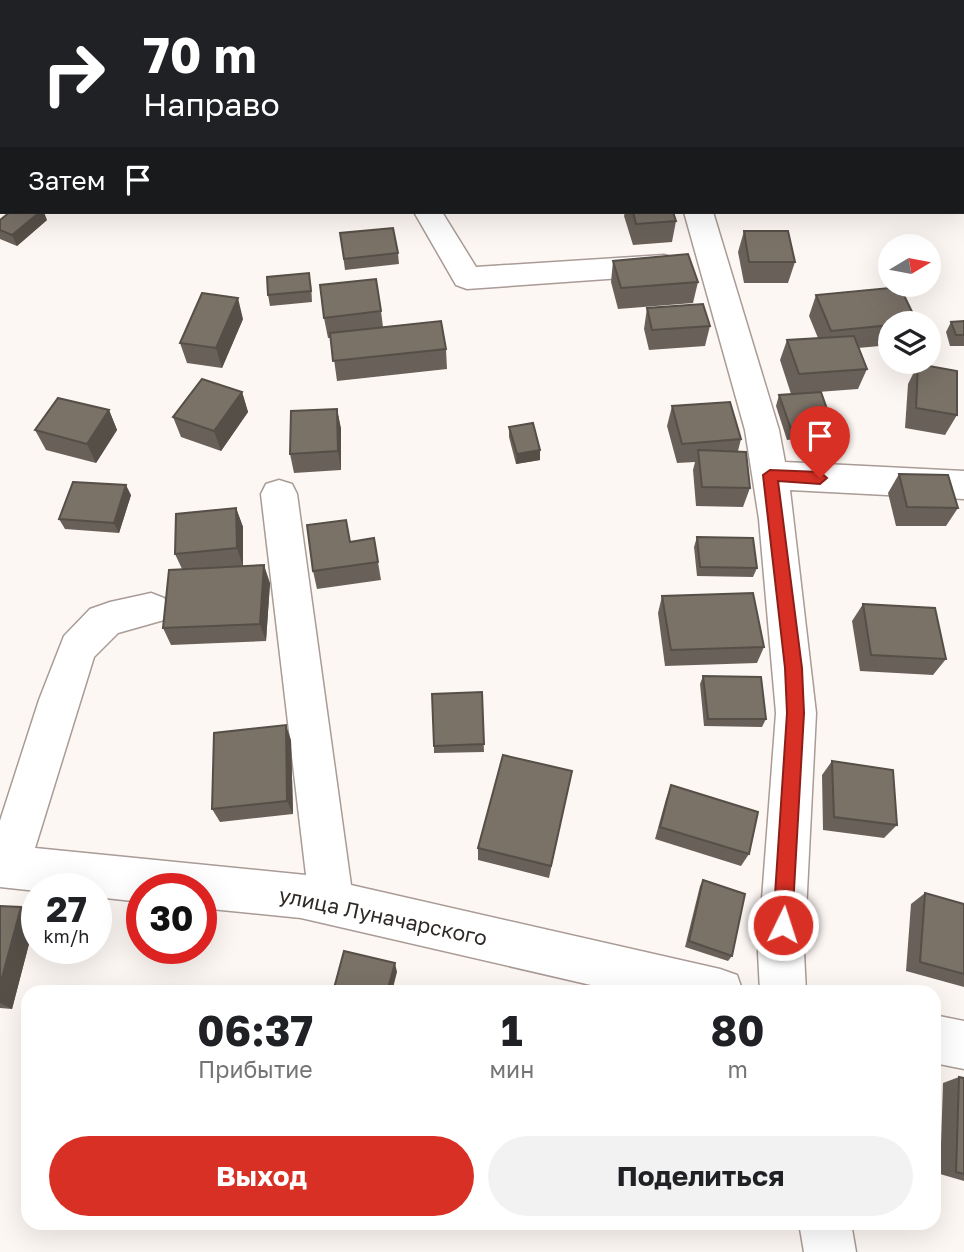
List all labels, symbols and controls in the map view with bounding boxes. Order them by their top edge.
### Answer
text: 70 m [143,25,257,84]
icon: right [28,28,119,119]
text: Направо [143,85,280,123]
icon: arrive [119,161,157,199]
text: Затем [28,165,105,196]
north arrow [878,234,942,298]
map controls [878,234,941,374]
button: layers [878,311,941,374]
pin [790,406,850,478]
icon: arrive [801,417,839,455]
speed limit sign: 30 [126,873,217,964]
street label: улица Луначарского [277,881,490,951]
text: 27 [46,888,87,930]
position arrow [746,888,820,962]
text: km/h [44,925,89,947]
text: 06:37 [197,1005,313,1055]
text: 1 [501,1005,523,1055]
text: 80 [710,1005,765,1055]
text: Прибытие [198,1055,313,1083]
text: мин [490,1055,534,1083]
text: m [727,1055,748,1083]
button: Выход [49,1136,474,1216]
button: Поделиться [488,1136,913,1216]

